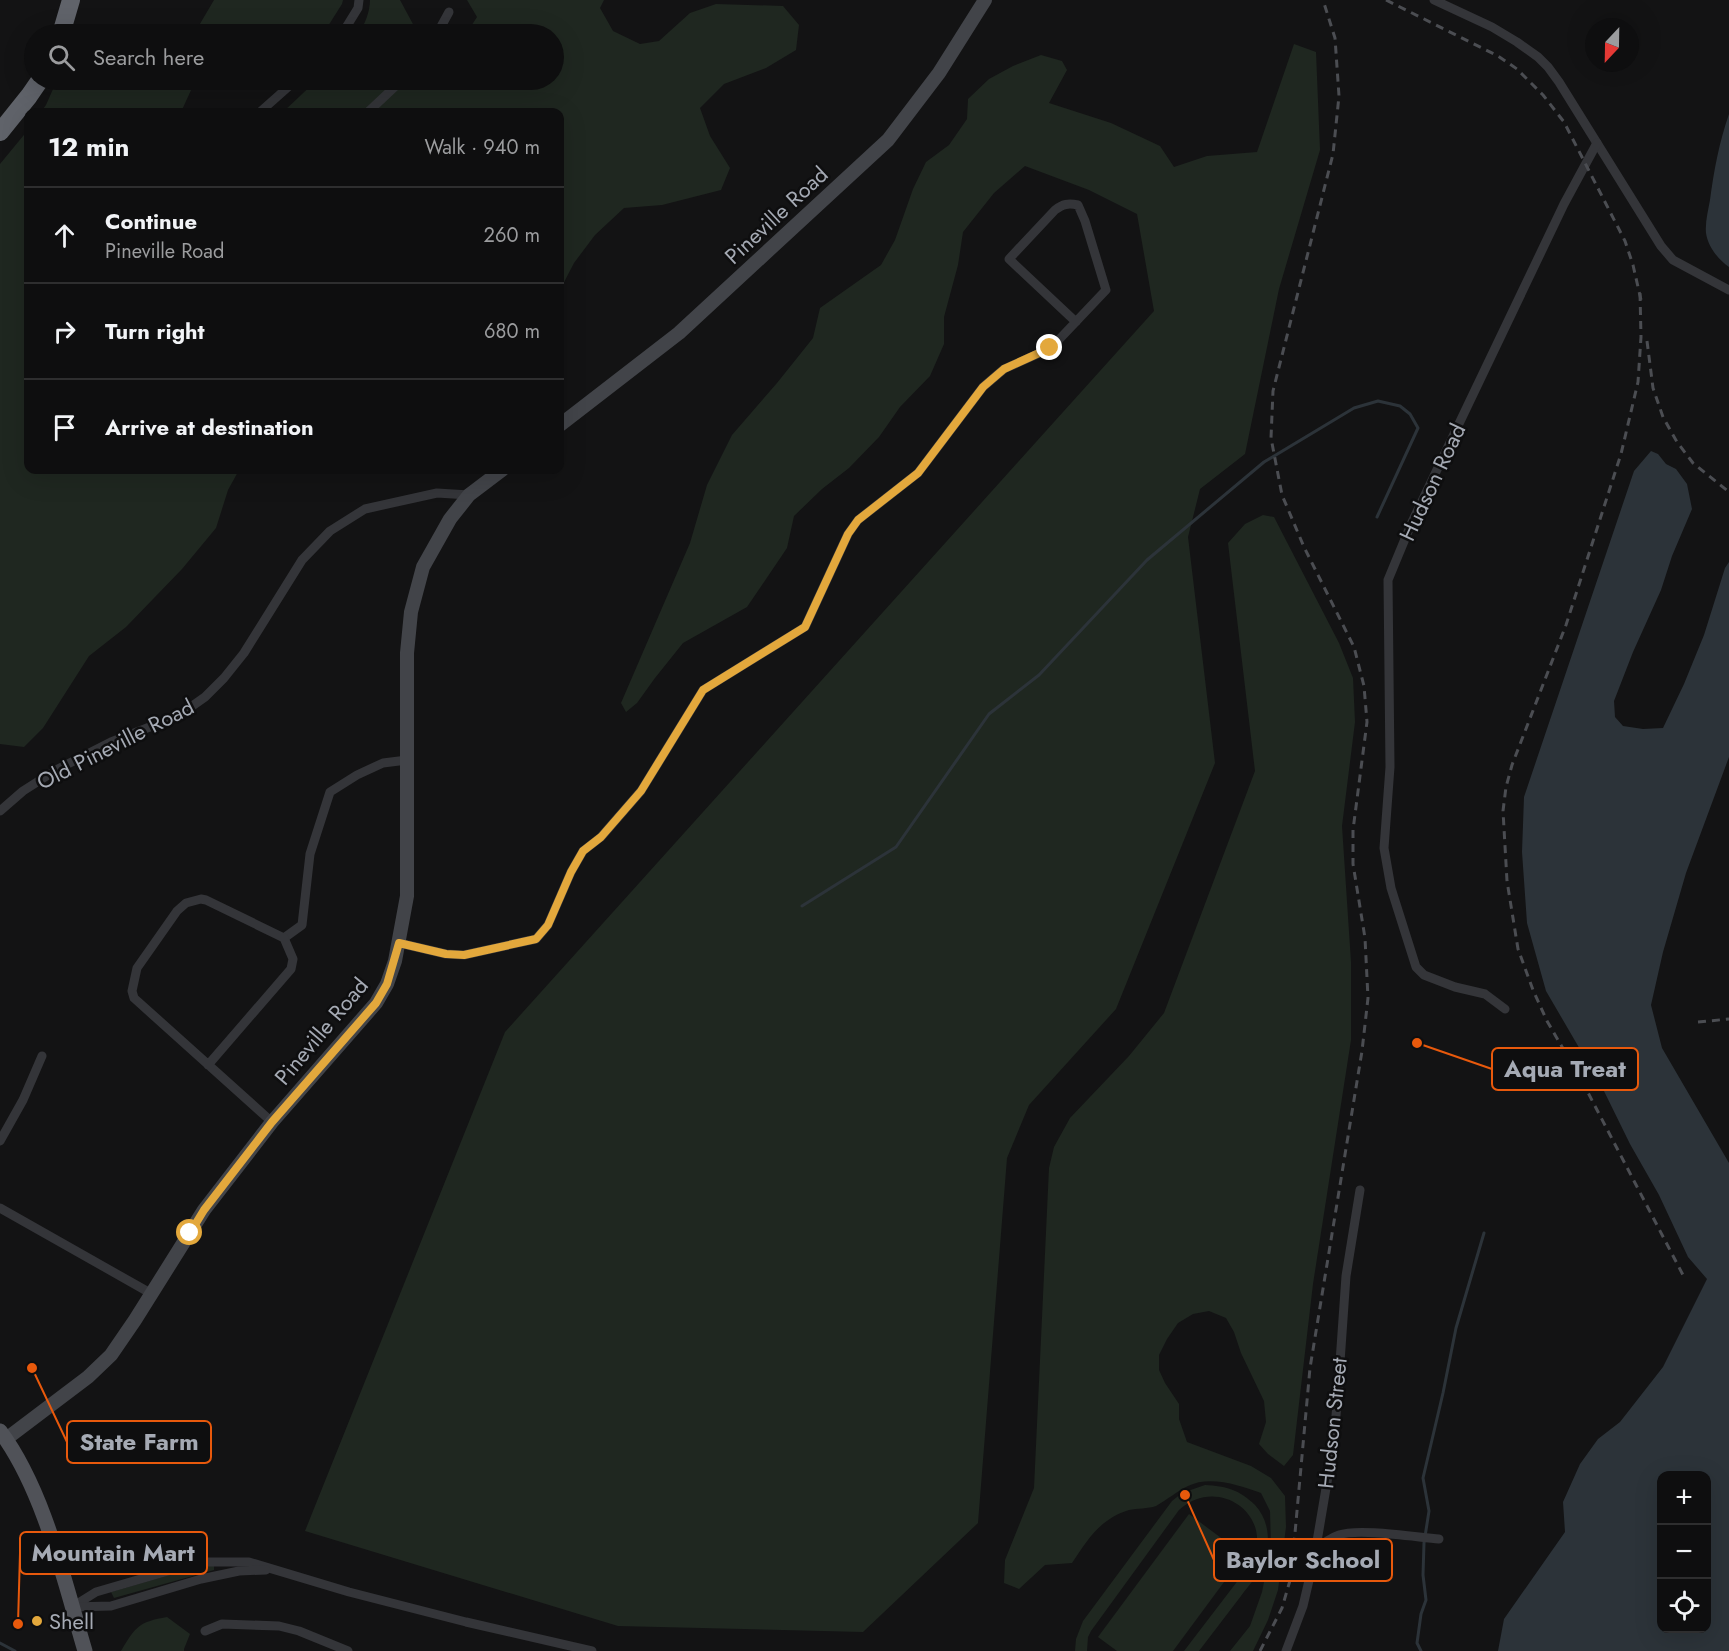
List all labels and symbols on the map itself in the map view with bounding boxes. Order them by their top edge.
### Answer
north arrow [1585,18,1639,72]
street label: Pineville Road [717,159,835,271]
route end [1036,334,1062,360]
street label: Hudson Road [1391,418,1473,546]
street label: Old Pineville Road [31,691,199,797]
street label: Pineville Road [267,970,375,1092]
callout: Aqua Treat [1492,1048,1638,1090]
text: Aqua Treat [1503,1051,1626,1086]
route start [176,1219,202,1245]
street label: Hudson Street [1309,1355,1355,1490]
callout: State Farm [67,1421,211,1463]
text: State Farm [79,1424,199,1459]
callout: Mountain Mart [20,1532,207,1574]
text: Mountain Mart [31,1535,195,1570]
callout: Baylor School [1214,1539,1392,1581]
text: Baylor School [1226,1542,1380,1577]
place label: Shell [49,1605,94,1637]
marker: Shell [30,1614,44,1628]

